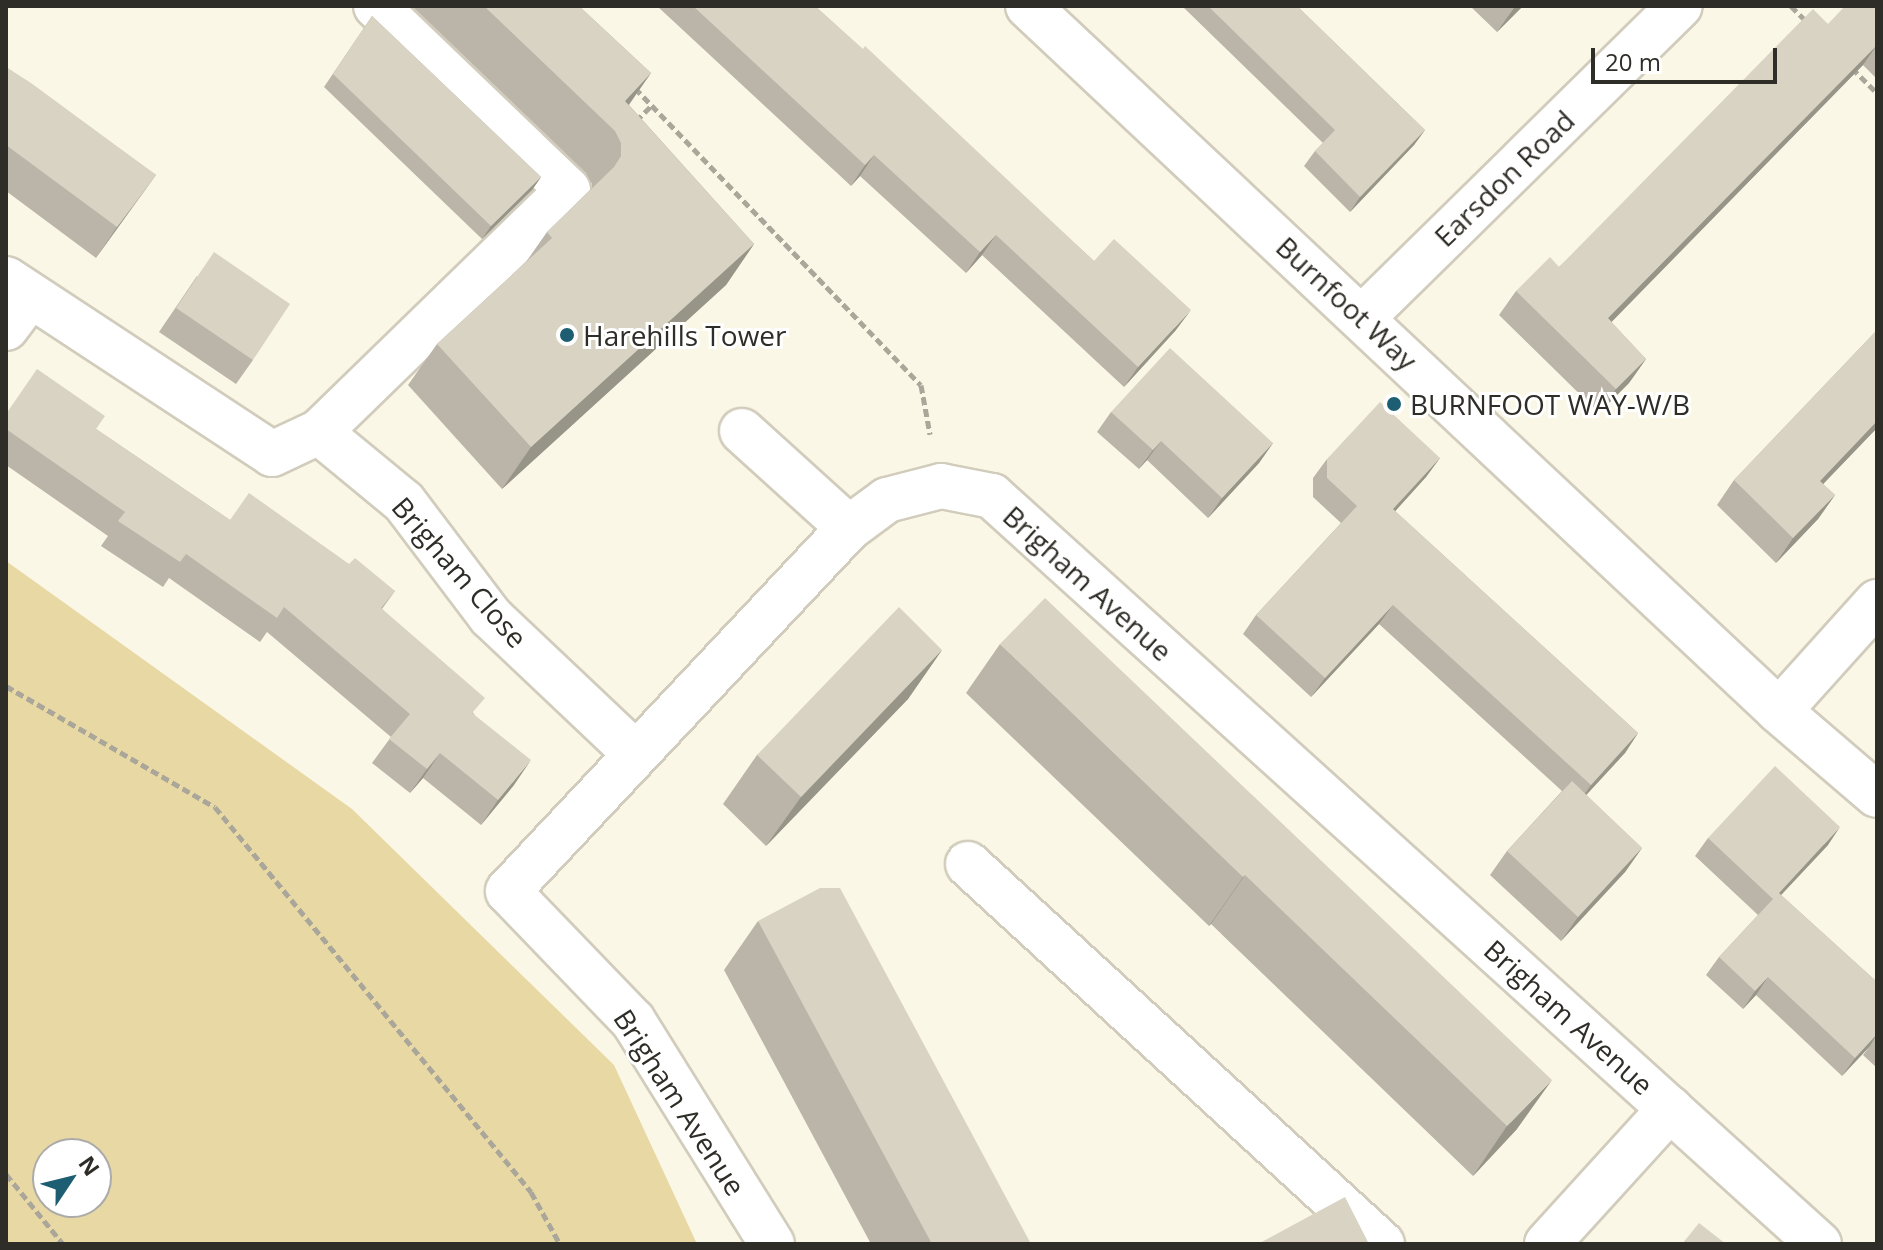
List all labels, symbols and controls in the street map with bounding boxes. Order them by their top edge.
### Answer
scale bar [1595,32,1781,82]
text: 20 m [1605,45,1661,78]
street label: Earsdon Road [1427,103,1581,253]
street label: Burnfoot Way [1270,229,1424,377]
place label: Harehills Tower [583,318,786,352]
marker: Harehills Tower [558,326,576,344]
place label: BURNFOOT WAY-W/B [1410,387,1690,421]
marker: BURNFOOT WAY-W/B [1385,395,1403,413]
street label: Brigham Close [386,490,534,654]
street label: Brigham Avenue [997,499,1179,667]
street label: Brigham Avenue [1478,933,1660,1101]
street label: Brigham Avenue [607,1003,753,1201]
north arrow [32,1138,112,1218]
text: N [73,1149,107,1181]

